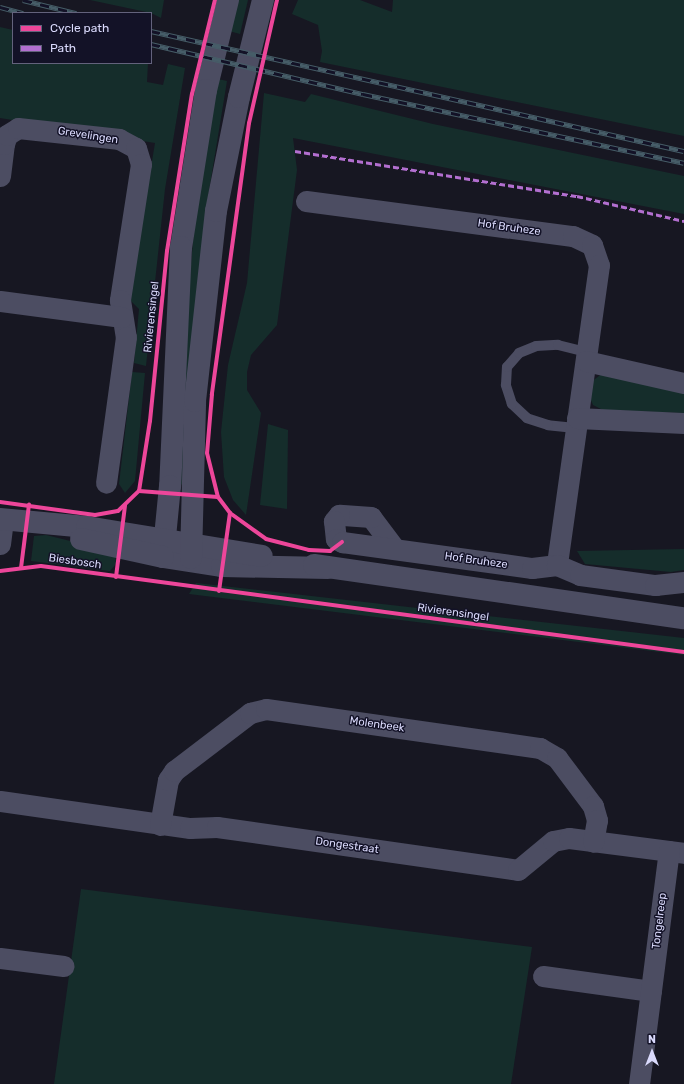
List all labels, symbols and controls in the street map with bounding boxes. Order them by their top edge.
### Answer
legend [12,12,152,64]
text: Cycle path [50,21,109,35]
text: Path [50,41,76,55]
street label: Grevelingen [57,125,119,147]
street label: Hof Bruheze [477,217,541,239]
street label: Rivierensingel [142,280,162,354]
street label: Hof Bruheze [444,550,508,572]
street label: Biesbosch [48,552,102,572]
street label: Rivierensingel [416,601,490,625]
street label: Molenbeek [349,715,405,735]
street label: Dongestraat [315,835,379,857]
street label: Tongelreep [650,892,670,950]
north arrow [632,1032,672,1072]
text: N [648,1033,656,1046]

